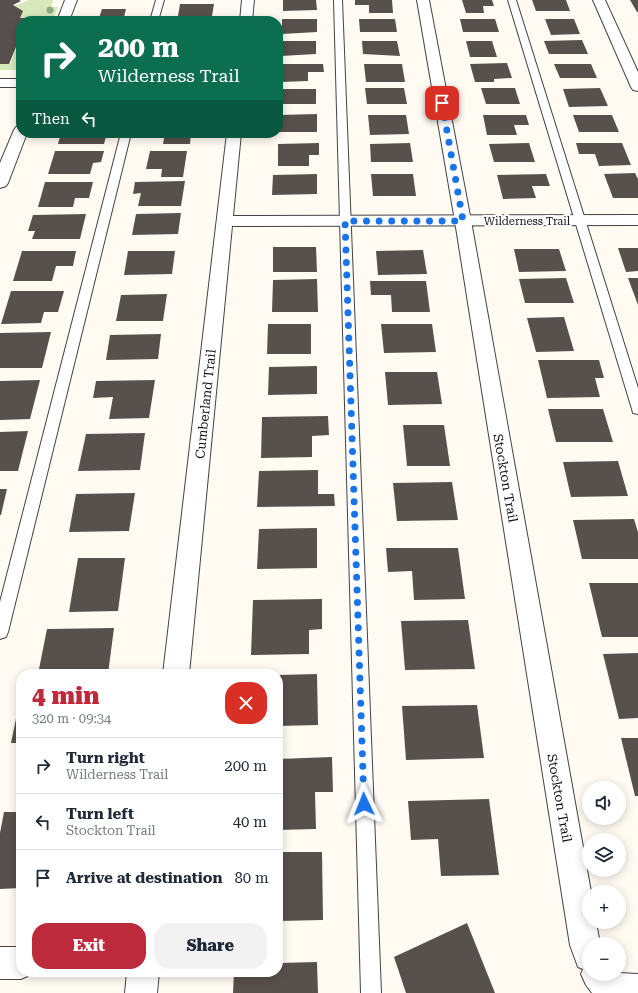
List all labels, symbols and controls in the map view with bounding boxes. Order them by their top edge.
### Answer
text: 200 m [98,31,179,64]
icon: right [32,32,84,84]
text: Wilderness Trail [98,65,240,86]
pin [425,86,459,120]
icon: arrive [431,92,453,114]
icon: left [78,108,100,130]
text: Then [32,110,70,128]
street label: Wilderness Trail [484,215,571,228]
street label: Cumberland Trail [192,349,219,460]
street label: Stockton Trail [490,433,521,524]
text: 4 min [32,682,99,710]
button: close [225,682,267,724]
text: 320 m · 09:34 [32,711,111,726]
text: Turn right [66,749,145,767]
street label: Stockton Trail [544,753,575,844]
icon: right [32,755,54,777]
text: 200 m [224,757,267,775]
text: Wilderness Trail [66,767,168,782]
map controls [582,781,626,981]
button: sound [582,781,626,825]
position arrow [343,783,385,825]
text: Turn left [66,805,134,823]
icon: left [32,811,54,833]
text: 40 m [233,813,267,831]
text: Stockton Trail [66,823,156,838]
button: layers [582,833,626,877]
icon: arrive [32,867,54,889]
text: Arrive at destination [66,869,222,887]
text: 80 m [234,869,269,887]
button: + [582,885,626,929]
button: Exit [32,923,146,969]
button: Share [154,923,267,969]
button: − [582,937,626,981]

